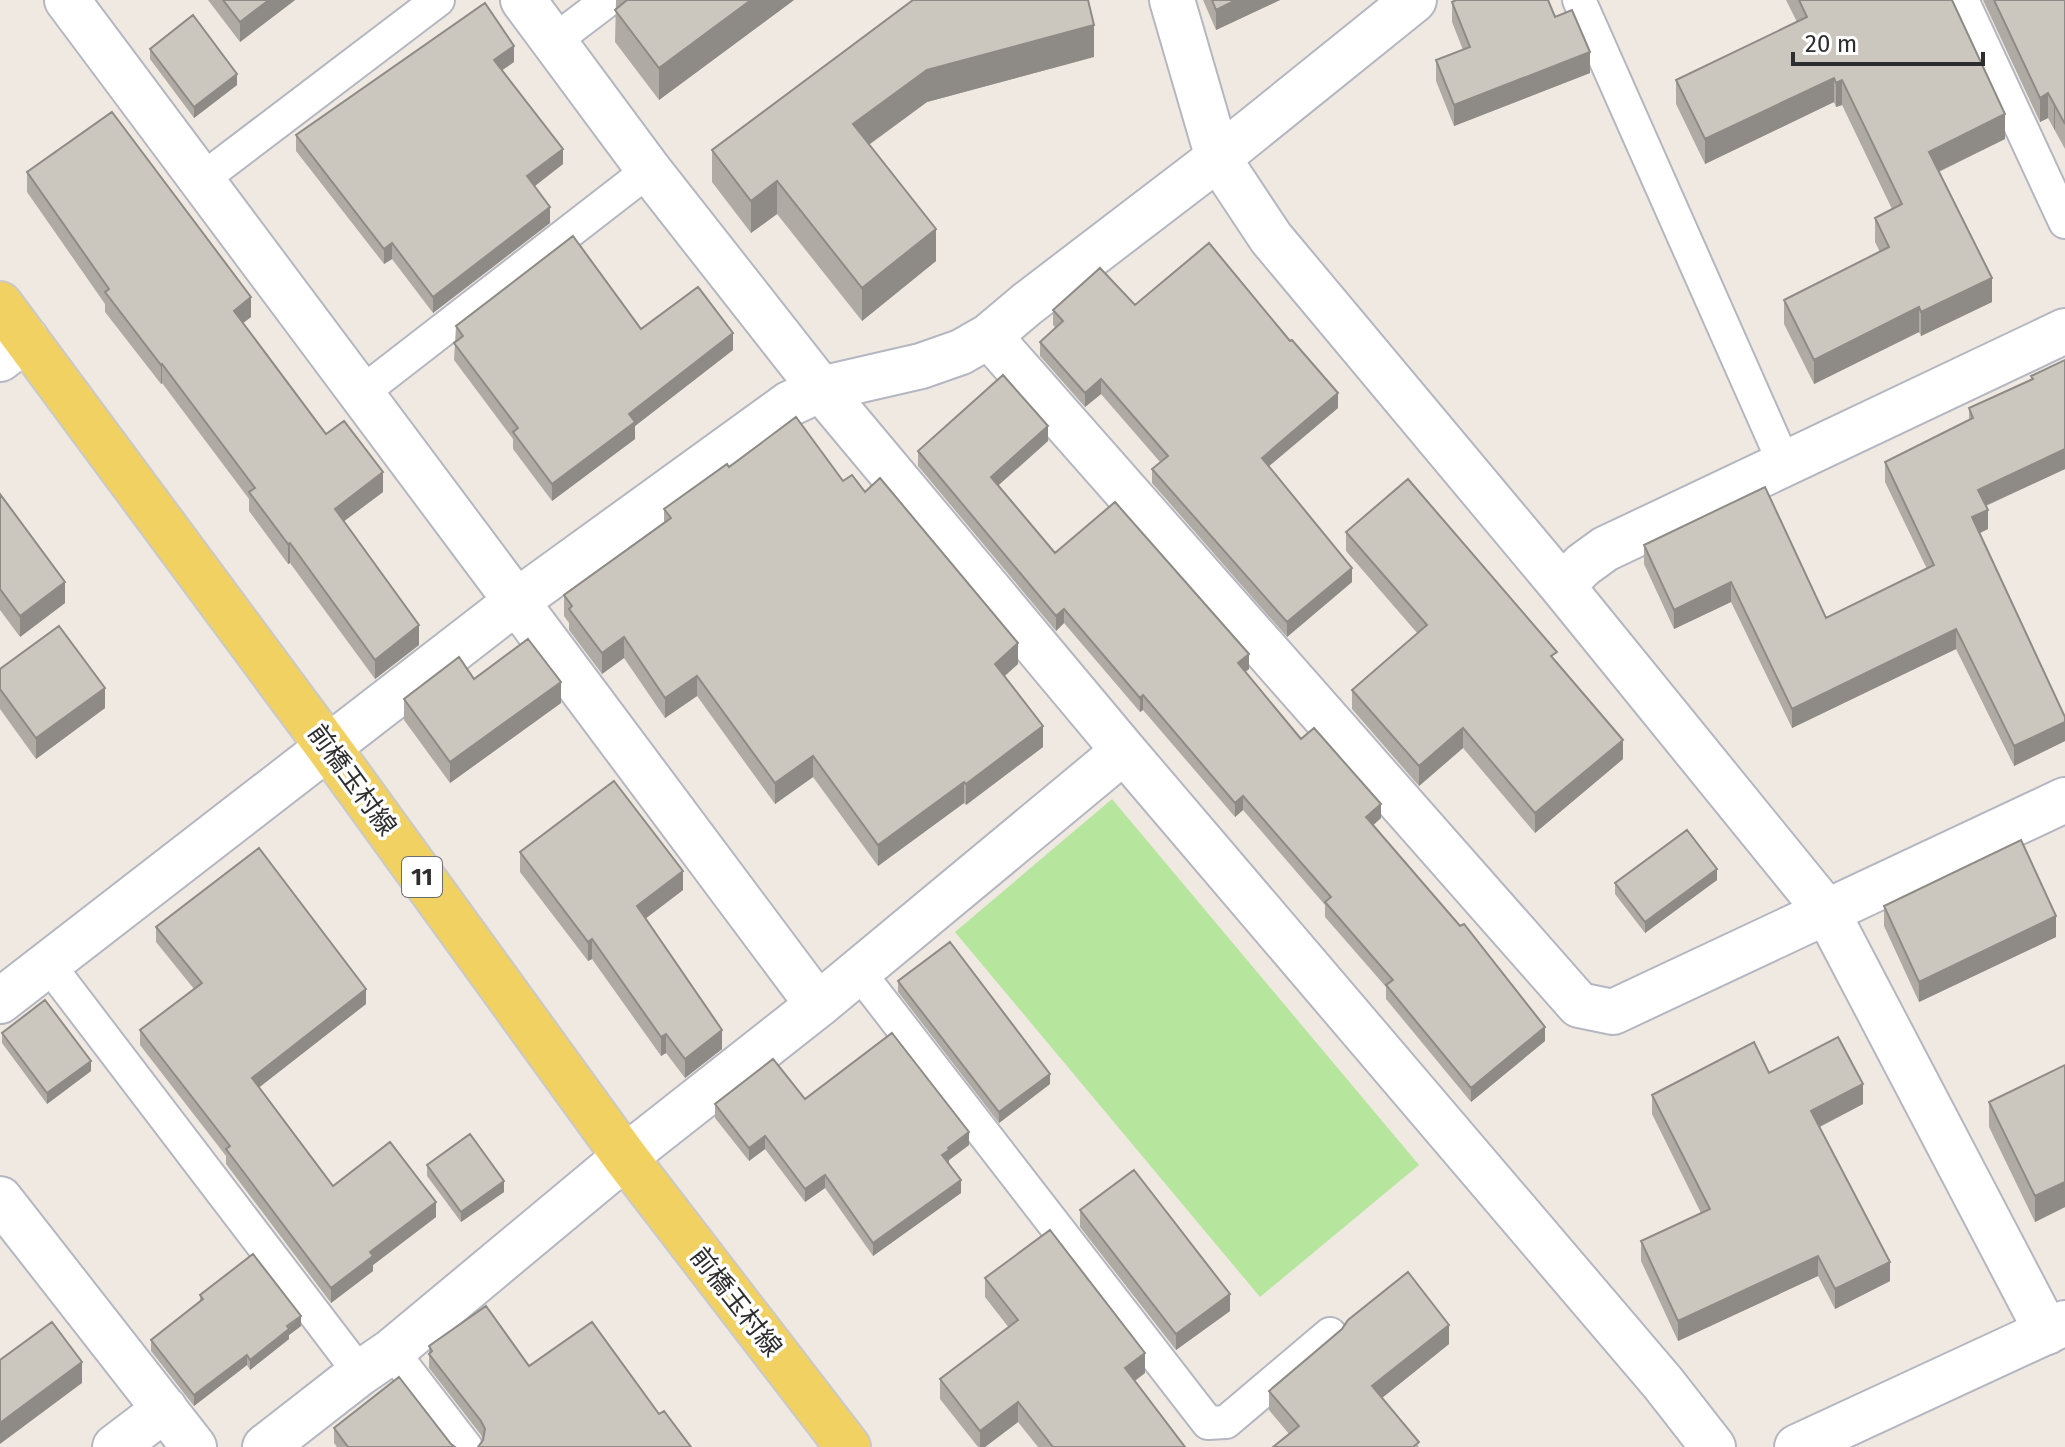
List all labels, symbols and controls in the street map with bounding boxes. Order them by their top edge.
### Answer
scale bar [1793,16,1983,66]
text: 20 m [1805,30,1857,58]
street label: 前橋玉村線 [301,718,403,842]
road number: 11 [402,857,442,897]
street label: 前橋玉村線 [684,1241,788,1363]

